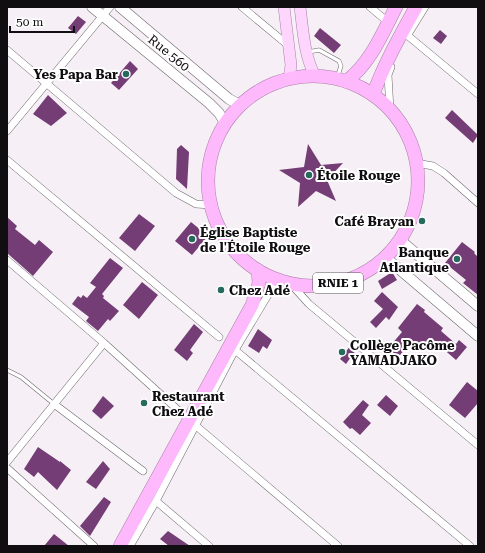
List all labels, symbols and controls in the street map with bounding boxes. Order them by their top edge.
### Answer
scale bar [10,8,74,34]
text: 50 m [16,15,43,29]
street label: Rue 560 [145,32,193,74]
place label: Yes Papa Bar [34,67,118,82]
marker: Yes Papa Bar [121,69,131,79]
place label: Étoile Rouge [317,167,401,183]
marker: Étoile Rouge [304,170,314,180]
place label: Café Brayan [335,214,414,229]
marker: Café Brayan [417,216,427,226]
place label: Église Baptiste de l'Étoile Rouge [200,224,311,255]
marker: Église Baptiste de l'Étoile Rouge [187,234,197,244]
place label: Banque Atlantique [379,245,449,275]
marker: Banque Atlantique [452,254,462,264]
road number: RNIE 1 [313,273,363,293]
place label: Chez Adé [229,283,290,298]
marker: Chez Adé [216,285,226,295]
place label: Collège Pacôme YAMADJAKO [350,338,455,368]
marker: Collège Pacôme YAMADJAKO [337,347,347,357]
place label: Restaurant Chez Adé [152,389,225,419]
marker: Restaurant Chez Adé [139,398,149,408]

